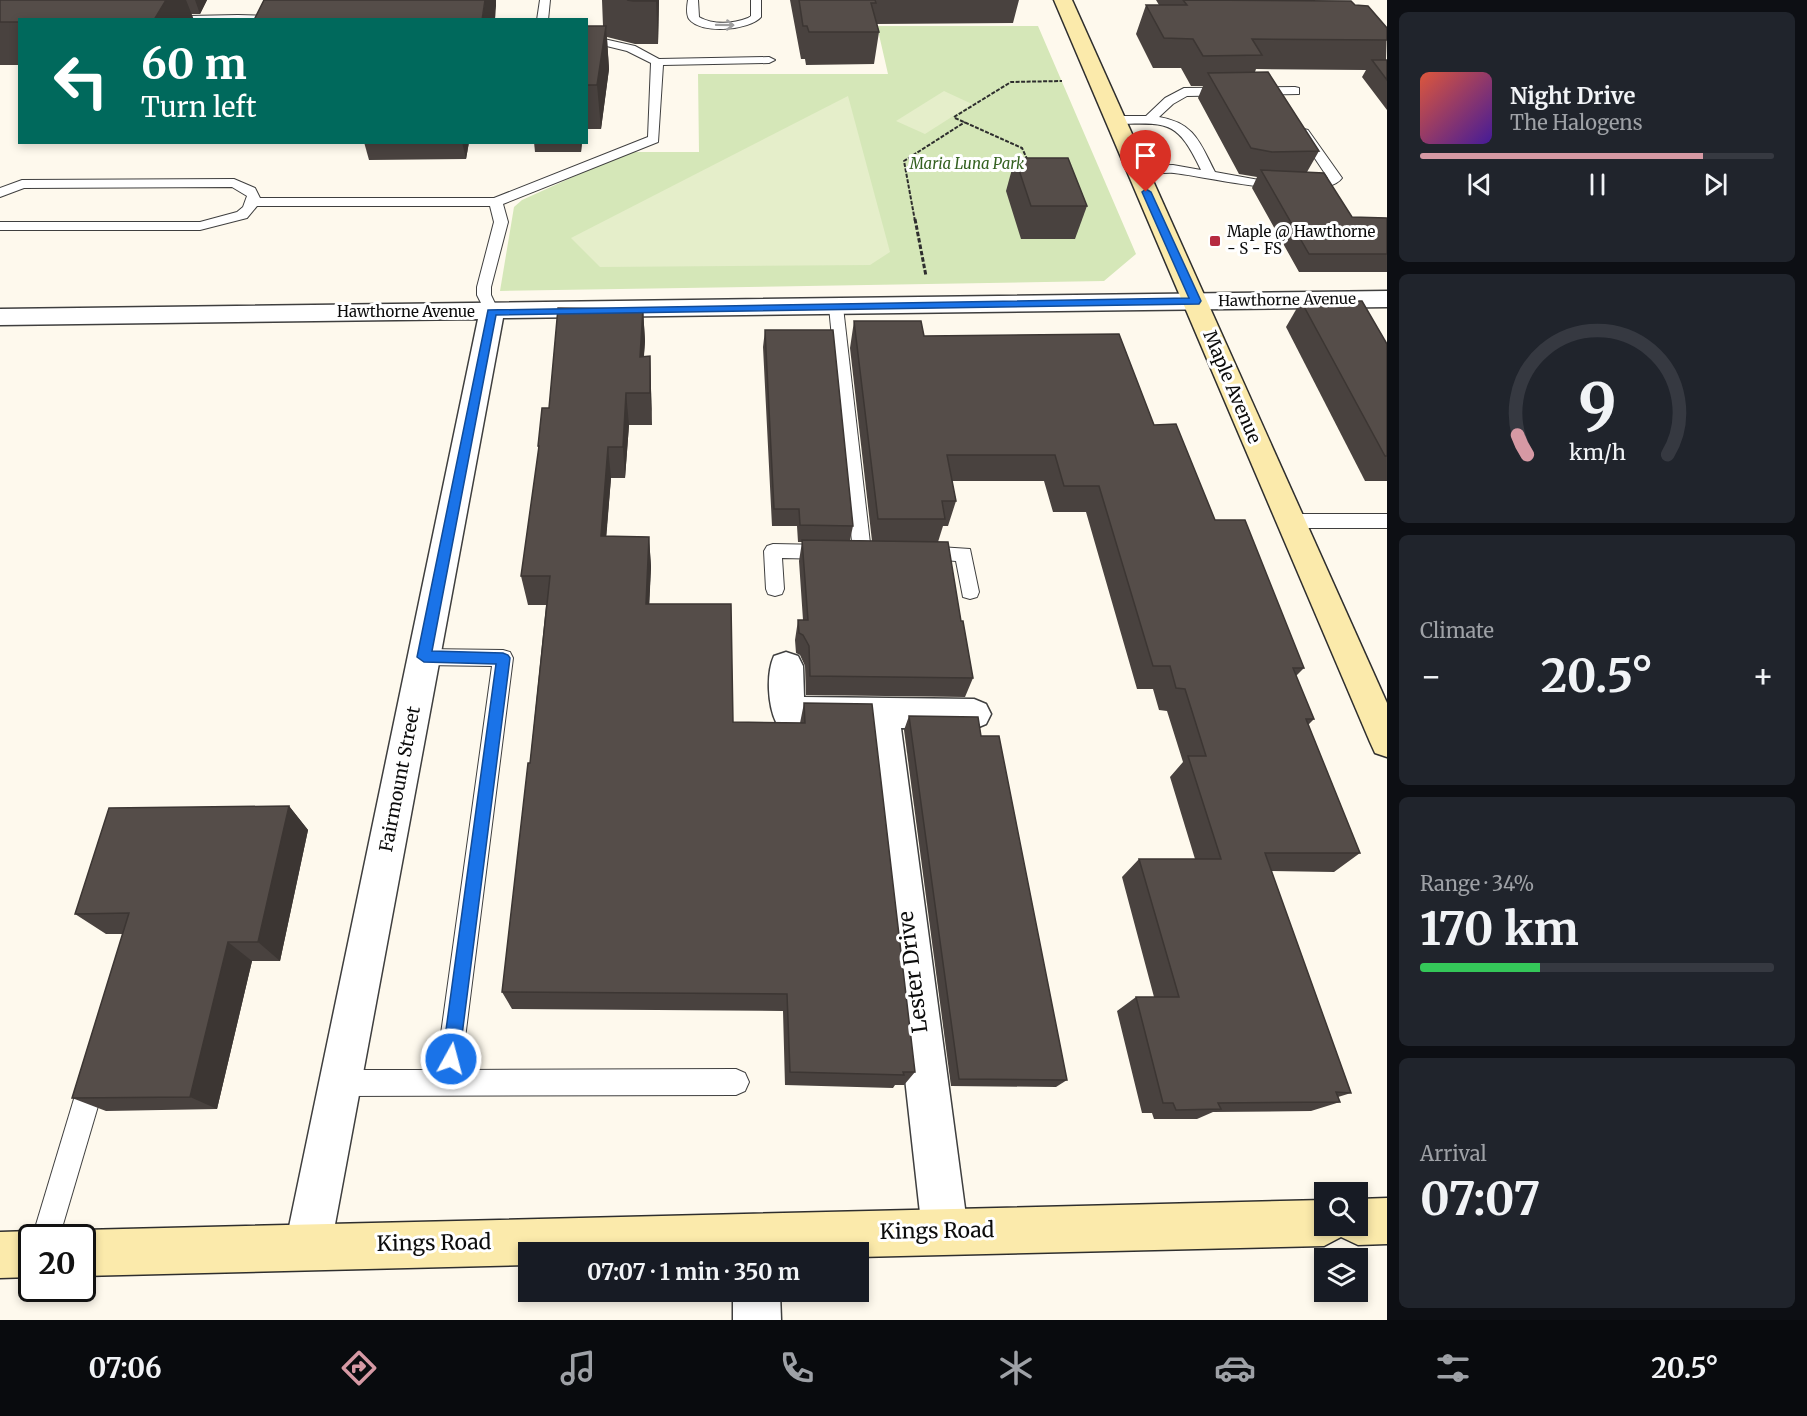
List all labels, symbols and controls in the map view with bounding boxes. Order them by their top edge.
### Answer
one-way arrow [715,19,735,30]
text: 60 m [141,38,247,90]
icon: left [42,42,120,120]
text: Night Drive [1510,82,1635,110]
text: Turn left [141,90,256,124]
text: The Halogens [1510,110,1642,135]
pin [1120,130,1171,192]
icon: arrive [1129,139,1162,172]
park label: Maria Luna Park [909,154,1025,173]
icon: previous [1463,168,1496,201]
icon: pause [1581,168,1614,201]
icon: next [1699,168,1732,201]
place label: Maple @ Hawthorne - S - FS [1227,222,1376,258]
marker: Maple @ Hawthorne - S - FS [1208,234,1222,248]
street label: Hawthorne Avenue [1218,289,1356,310]
street label: Hawthorne Avenue [337,302,475,321]
street label: Maple Avenue [1198,327,1267,447]
text: 9 [1578,369,1616,447]
text: km/h [1569,440,1625,467]
text: Climate [1420,618,1494,643]
text: 20.5° [1541,648,1653,704]
text: − [1420,656,1442,697]
text: + [1752,656,1774,697]
street label: Fairmount Street [374,704,425,854]
text: Range · 34% [1420,871,1534,896]
text: 170 km [1420,901,1579,957]
street label: Lester Drive [892,910,933,1034]
position arrow [419,1027,483,1091]
text: Arrival [1420,1141,1487,1166]
text: 07:07 [1420,1171,1540,1227]
map controls [1314,1182,1368,1302]
button: search [1314,1182,1368,1236]
street label: Kings Road [879,1216,995,1245]
speed limit sign: 20 [18,1224,96,1302]
street label: Kings Road [376,1228,492,1257]
button: layers [1314,1248,1368,1302]
text: 07:07 · 1 min · 350 m [587,1258,800,1286]
icon: directions [338,1347,380,1389]
icon: music [557,1347,599,1389]
icon: phone [776,1347,818,1389]
icon: climate [995,1347,1037,1389]
icon: car [1214,1347,1256,1389]
icon: filters [1432,1347,1474,1389]
text: 07:06 [88,1351,162,1385]
text: 20.5° [1651,1351,1719,1385]

